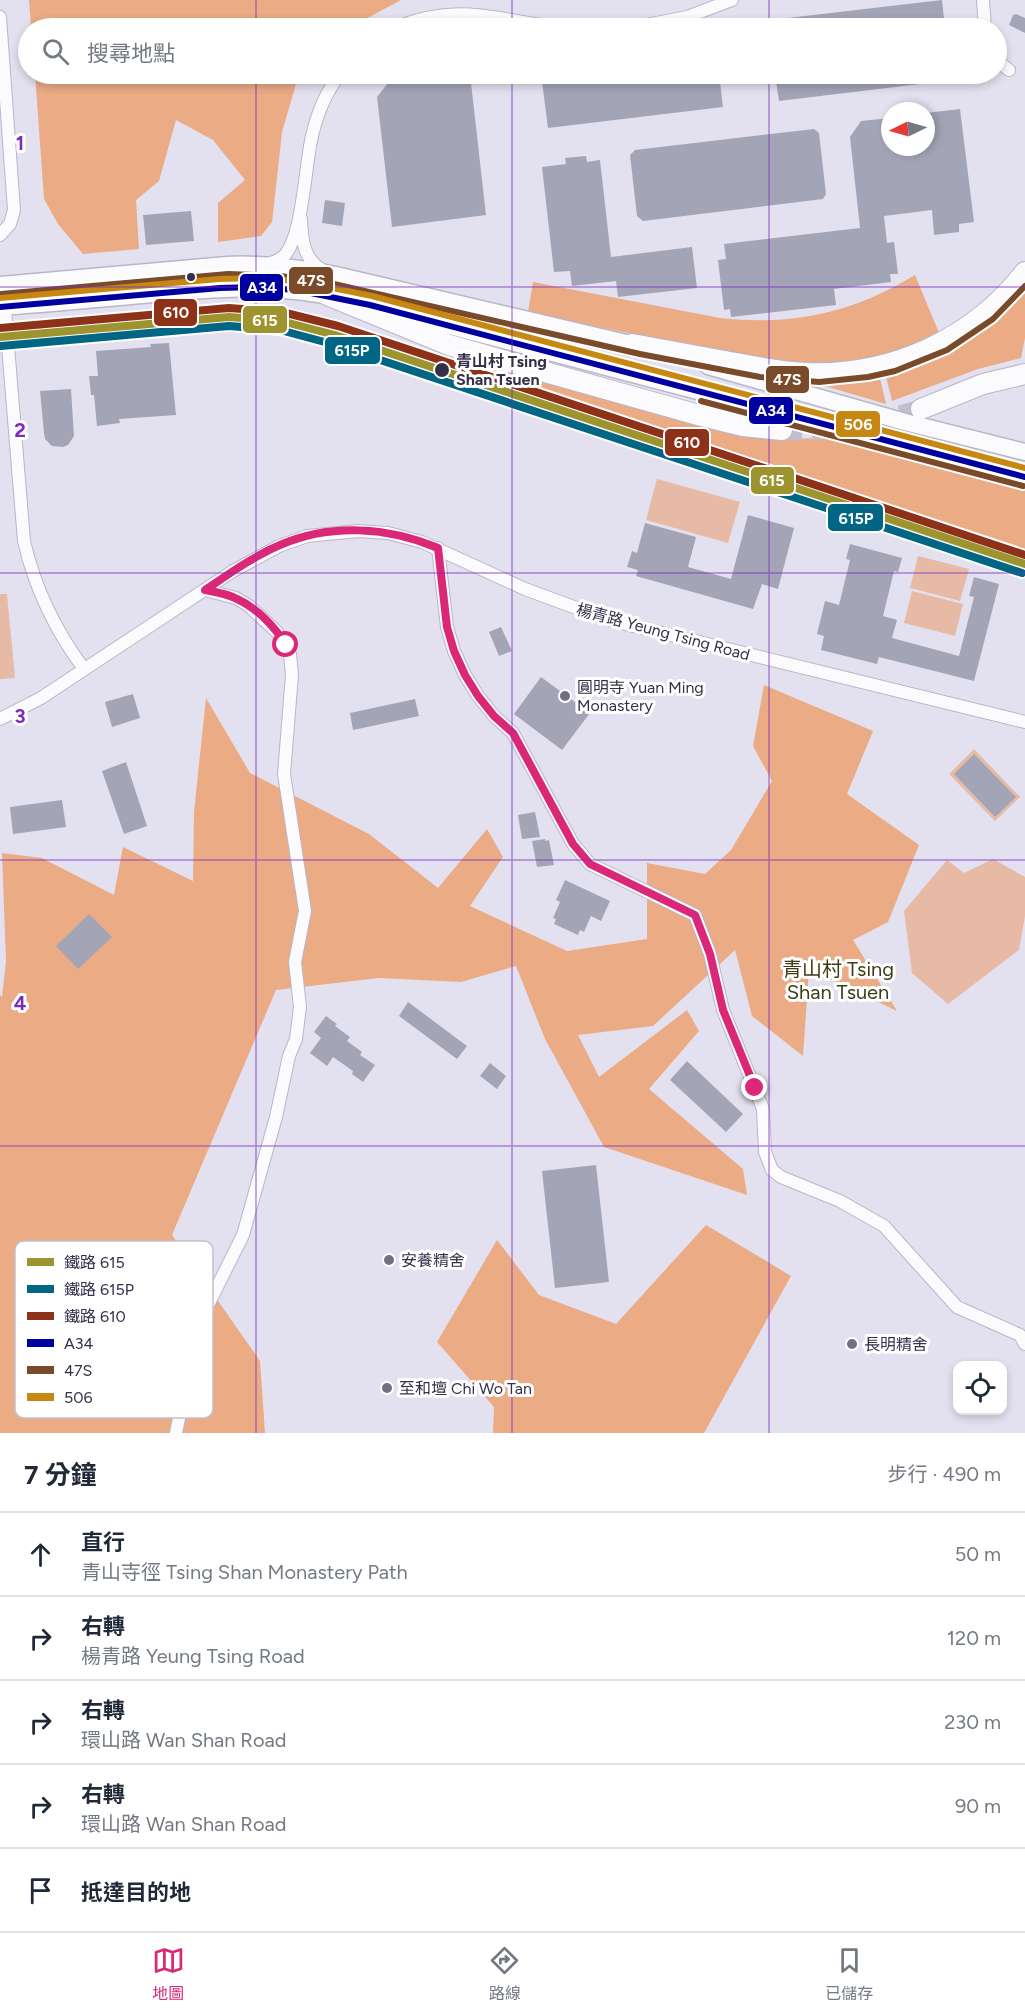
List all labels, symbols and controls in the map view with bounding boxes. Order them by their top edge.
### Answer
search box [18,18,1007,84]
icon: search [39,35,72,68]
text: 搜尋地點 [87,40,175,67]
north arrow [881,102,935,156]
text: 1 [16,131,24,155]
line badge: 47S [288,266,334,295]
unlabelled marker [185,271,197,283]
text: 47S [297,271,326,290]
line badge: A34 [239,273,284,302]
text: A34 [247,278,277,297]
line badge: 610 [153,298,198,327]
text: 610 [163,303,189,322]
line badge: 615 [242,305,288,334]
text: 615 [252,311,278,330]
line badge: 615P [324,336,381,365]
text: 615P [335,341,370,360]
place label: 青山村 Tsing Shan Tsuen [456,352,547,389]
marker: 青山村 Tsing Shan Tsuen [433,361,451,379]
line badge: 47S [765,365,810,394]
text: 47S [773,370,802,389]
line badge: A34 [748,396,794,425]
text: A34 [756,401,786,420]
line badge: 506 [835,410,881,438]
text: 506 [844,415,872,434]
text: 2 [14,418,26,442]
line badge: 610 [664,428,710,457]
text: 610 [674,433,700,452]
line badge: 615 [750,466,795,495]
text: 615 [759,471,785,490]
line badge: 615P [827,503,884,532]
text: 615P [839,509,874,528]
street label: 楊青路 Yeung Tsing Road [574,600,752,664]
route start [272,631,298,657]
place label: 圓明寺 Yuan Ming Monastery [577,678,704,715]
marker: 圓明寺 Yuan Ming Monastery [558,689,572,703]
text: 3 [14,704,26,728]
district label: 青山村 Tsing Shan Tsuen [782,957,894,1004]
text: 4 [14,991,27,1015]
route end [741,1074,767,1100]
legend [15,1241,213,1418]
place label: 安養精舍 [401,1251,465,1270]
text: 鐵路 615 [64,1253,125,1272]
marker: 安養精舍 [382,1253,396,1267]
text: 鐵路 615P [64,1280,134,1299]
text: 鐵路 610 [64,1307,126,1326]
text: A34 [64,1334,94,1353]
place label: 長明精舍 [864,1335,928,1354]
marker: 長明精舍 [845,1337,859,1351]
text: 47S [64,1361,93,1380]
map controls [953,1361,1007,1415]
button: locate [953,1361,1007,1415]
place label: 至和壇 Chi Wo Tan [399,1379,532,1398]
marker: 至和壇 Chi Wo Tan [380,1381,394,1395]
text: 506 [64,1388,93,1407]
text: 7 分鐘 [24,1459,97,1491]
text: 步行 · 490 m [888,1462,1001,1486]
text: 直行 [81,1529,125,1556]
icon: ahead [24,1538,57,1571]
text: 50 m [955,1542,1001,1566]
text: 青山寺徑 Tsing Shan Monastery Path [81,1560,408,1584]
text: 右轉 [81,1613,125,1640]
icon: right [24,1622,57,1655]
text: 120 m [947,1626,1001,1650]
text: 楊青路 Yeung Tsing Road [81,1644,305,1668]
text: 右轉 [81,1697,125,1724]
icon: right [24,1706,57,1739]
text: 230 m [944,1710,1001,1734]
text: 環山路 Wan Shan Road [81,1728,286,1752]
text: 右轉 [81,1781,125,1808]
icon: right [24,1790,57,1823]
text: 90 m [955,1794,1001,1818]
text: 環山路 Wan Shan Road [81,1812,286,1836]
icon: arrive [24,1874,57,1907]
text: 抵達目的地 [81,1879,191,1906]
tab: 地圖 [152,1944,185,2004]
tab: 路線 [488,1944,521,2004]
tab: 已儲存 [825,1944,873,2004]

